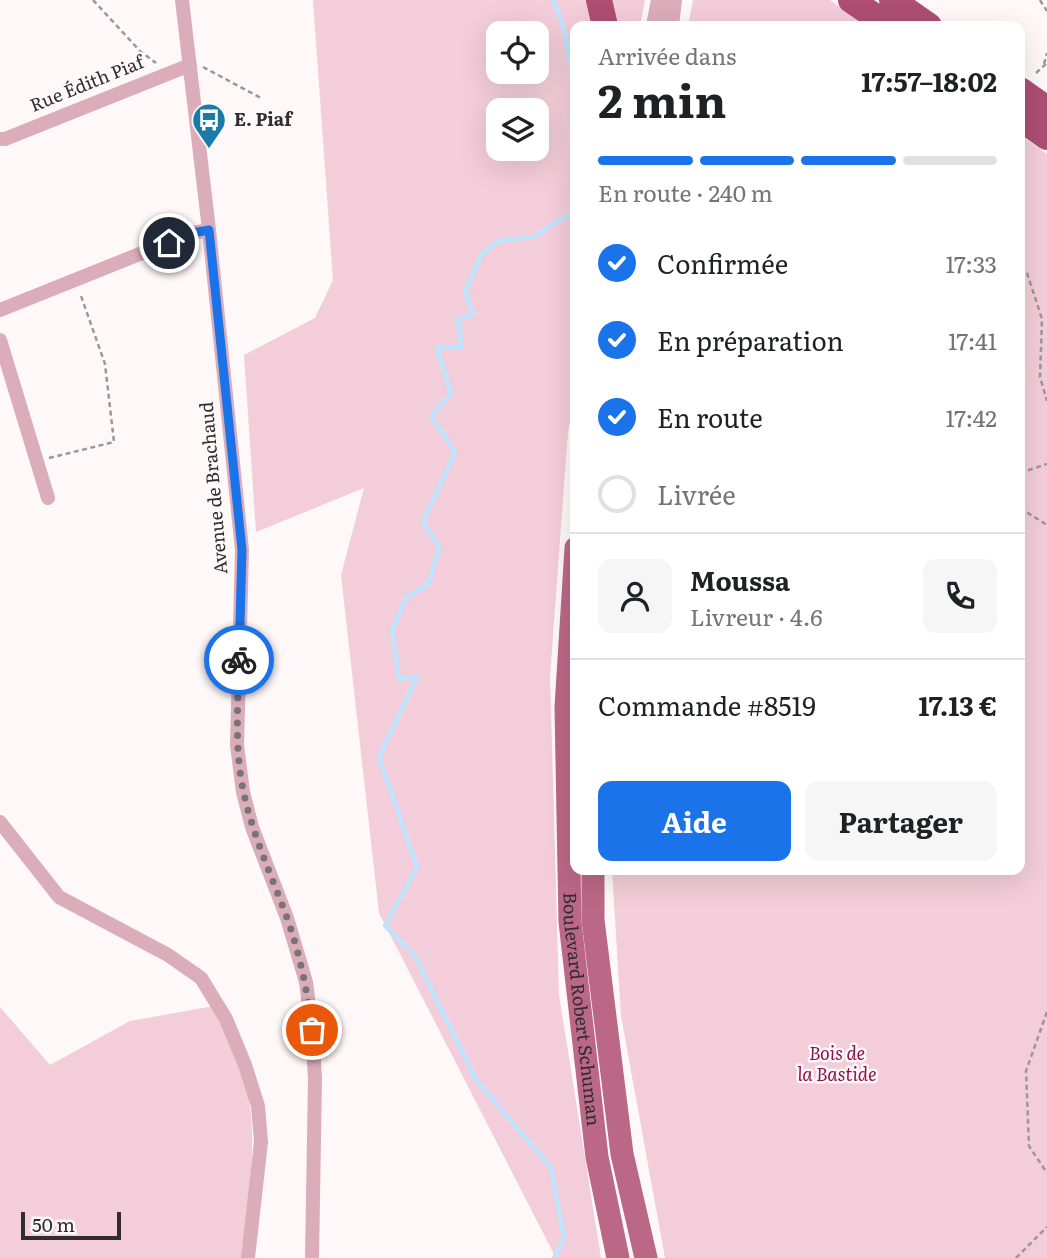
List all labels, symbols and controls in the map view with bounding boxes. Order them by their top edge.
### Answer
map controls [486,21,549,161]
button: locate [486,21,549,84]
text: Arrivée dans [598,38,736,72]
street label: Rue Édith Piaf [25,47,149,118]
text: 17:57–18:02 [861,61,997,100]
text: 2 min [598,64,727,132]
button: layers [486,98,549,161]
bus stop icon: E. Piaf [190,101,228,150]
place label: E. Piaf [234,105,294,132]
text: En route · 240 m [598,175,773,209]
pin [139,213,199,273]
icon: home [150,224,188,262]
text: Confirmée [657,243,788,282]
icon: check [598,244,636,282]
text: 17:33 [945,246,997,280]
text: En préparation [657,320,844,359]
icon: check [598,321,636,359]
text: 17:41 [948,323,997,357]
text: En route [657,397,763,436]
icon: check [598,398,636,436]
text: 17:42 [946,400,997,434]
street label: Avenue de Brachaud [192,401,233,575]
text: Livrée [657,474,736,513]
button: person [598,559,672,633]
button: phone [923,559,997,633]
text: Moussa [690,560,790,599]
text: Livreur · 4.6 [690,599,823,633]
courier [204,625,274,695]
icon: bike [220,641,258,679]
text: Commande #8519 [598,685,816,724]
text: 17.13 € [918,685,997,724]
button: Aide [598,781,791,861]
button: Partager [805,781,997,861]
street label: Boulevard Robert Schuman [557,892,608,1127]
pin [282,1000,342,1060]
icon: bag [293,1011,331,1049]
park label: Bois de la Bastide [797,1039,877,1087]
scale bar [21,1209,121,1241]
text: 50 m [32,1210,75,1238]

